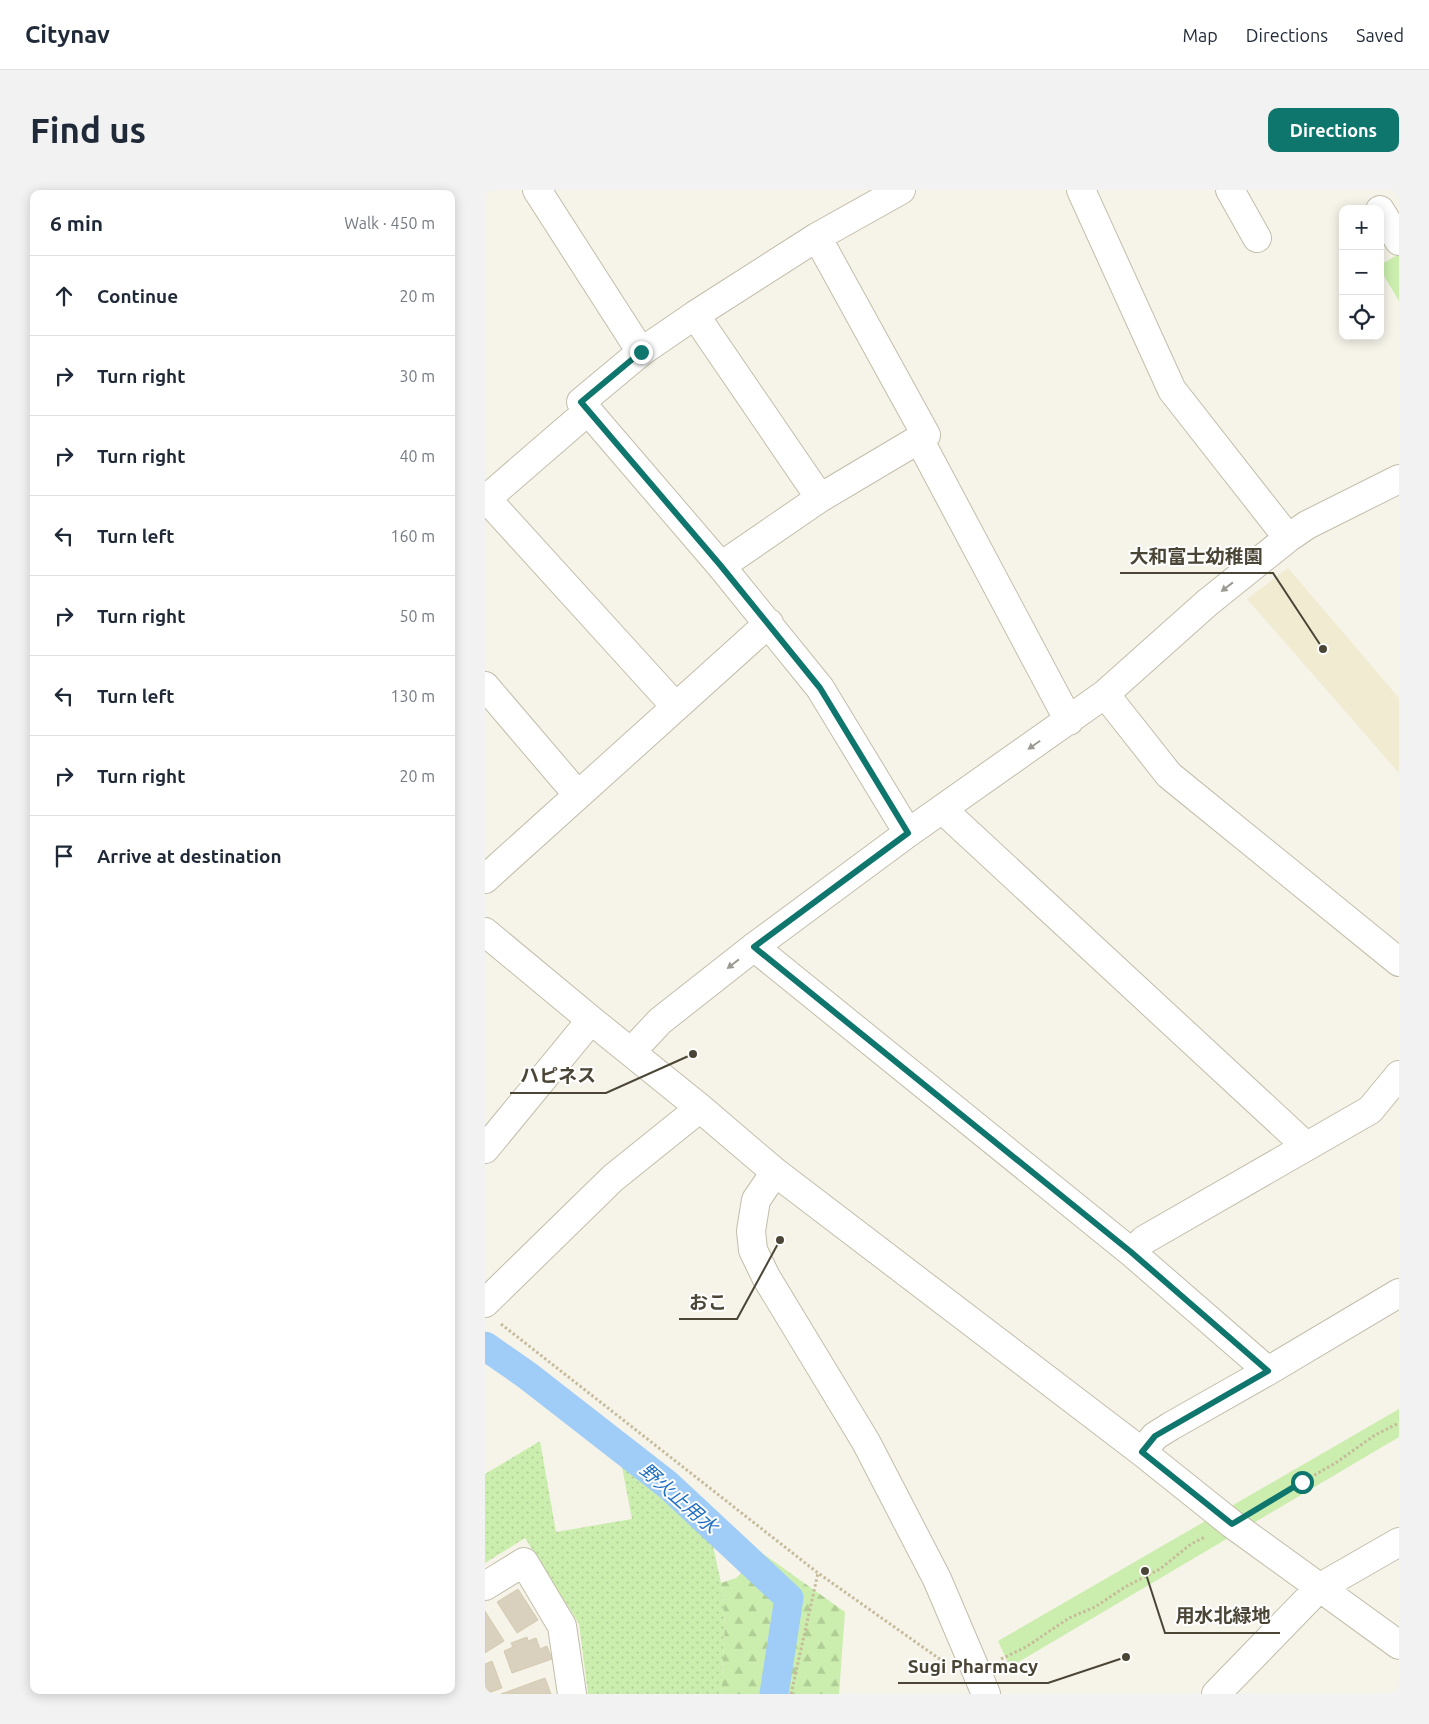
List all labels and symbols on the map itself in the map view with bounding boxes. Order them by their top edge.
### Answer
route end [630,341,653,364]
callout: 大和富士幼稚園 [1120,539,1273,573]
text: 大和富士幼稚園 [1129,545,1263,567]
one-way arrow [1221,581,1234,592]
one-way arrow [1027,740,1041,750]
one-way arrow [726,959,739,970]
callout: ハピネス [510,1059,606,1093]
text: ハピネス [520,1064,596,1086]
callout: おこ [679,1285,737,1319]
text: おこ [689,1291,727,1313]
water label: 野火止用水 [636,1459,724,1539]
route start [1291,1471,1314,1494]
callout: 用水北緑地 [1165,1599,1280,1633]
text: 用水北緑地 [1175,1604,1271,1626]
callout: Sugi Pharmacy [898,1649,1048,1683]
text: Sugi Pharmacy [908,1655,1038,1677]

